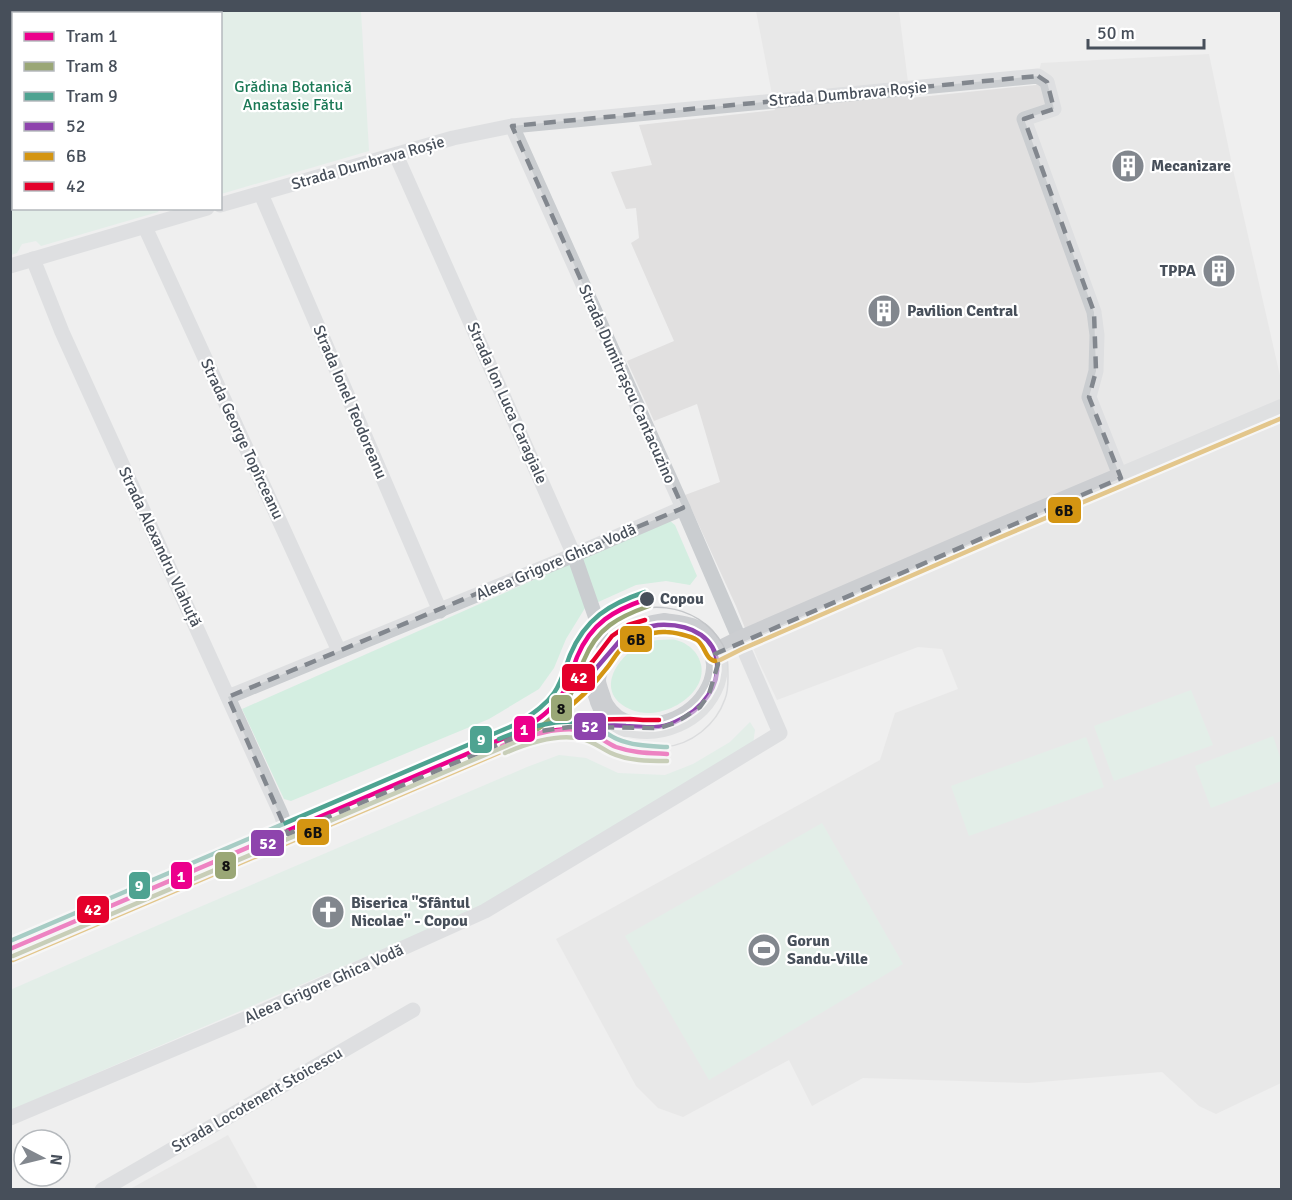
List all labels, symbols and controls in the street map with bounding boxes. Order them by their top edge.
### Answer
legend [12,12,222,210]
scale bar [1088,12,1204,50]
text: 50 m [1097,22,1135,44]
text: Tram 1 [66,25,118,47]
text: Tram 8 [66,55,118,77]
park label: Grădina Botanică Anastasie Fătu [234,77,352,115]
street label: Strada Dumbrava Roșie [768,77,928,111]
text: Tram 9 [66,85,118,107]
text: 52 [66,115,85,137]
street label: Strada Dumbrava Roșie [289,132,447,194]
text: 6B [66,145,87,167]
building icon: Mecanizare [1110,148,1146,184]
place label: Mecanizare [1151,156,1231,176]
text: 42 [66,175,85,197]
building icon: TPPA [1201,253,1237,289]
place label: TPPA [1160,261,1197,281]
street label: Strada Dumitrașcu Cantacuzino [574,281,680,487]
building icon: Pavilion Central [866,293,902,329]
place label: Pavilion Central [907,301,1018,321]
street label: Strada Ion Luca Caragiale [462,319,552,487]
street label: Strada Ionel Teodoreanu [309,322,391,482]
street label: Strada George Topîrceanu [196,355,288,523]
street label: Strada Alexandru Vlahuță [114,464,206,630]
line badge: 6B [1047,496,1082,524]
text: 6B [1055,501,1073,521]
street label: Aleea Grigore Ghica Vodă [473,519,639,605]
place label: Copou [660,589,704,609]
marker: Copou [638,590,656,608]
line badge: 6B [619,625,653,653]
text: 6B [627,630,645,650]
line badge: 42 [561,663,596,692]
text: 42 [570,668,588,688]
line badge: 8 [550,694,573,722]
text: 8 [557,699,566,719]
line badge: 52 [573,712,607,741]
line badge: 1 [513,715,536,743]
text: 52 [581,717,599,737]
text: 1 [520,720,529,740]
line badge: 9 [469,725,493,754]
text: 9 [477,730,486,750]
line badge: 6B [296,818,330,846]
text: 6B [304,823,322,843]
line badge: 52 [250,829,285,857]
text: 52 [259,834,277,854]
line badge: 8 [214,851,237,880]
text: 8 [222,856,231,876]
line badge: 1 [170,861,193,890]
text: 1 [177,867,186,887]
line badge: 9 [128,871,151,900]
text: 9 [135,876,144,896]
place label: Biserica "Sfântul Nicolae" - Copou [351,893,470,931]
church icon: Biserica "Sfântul Nicolae" - Copou [310,894,346,930]
line badge: 42 [76,895,110,924]
text: 42 [84,900,102,920]
place label: Gorun Sandu-Ville [787,931,868,969]
sports icon: Gorun Sandu-Ville [746,932,782,968]
street label: Aleea Grigore Ghica Vodă [241,940,407,1028]
street label: Strada Locotenent Stoicescu [168,1043,346,1157]
north arrow [12,1128,72,1188]
text: N [45,1153,66,1166]

